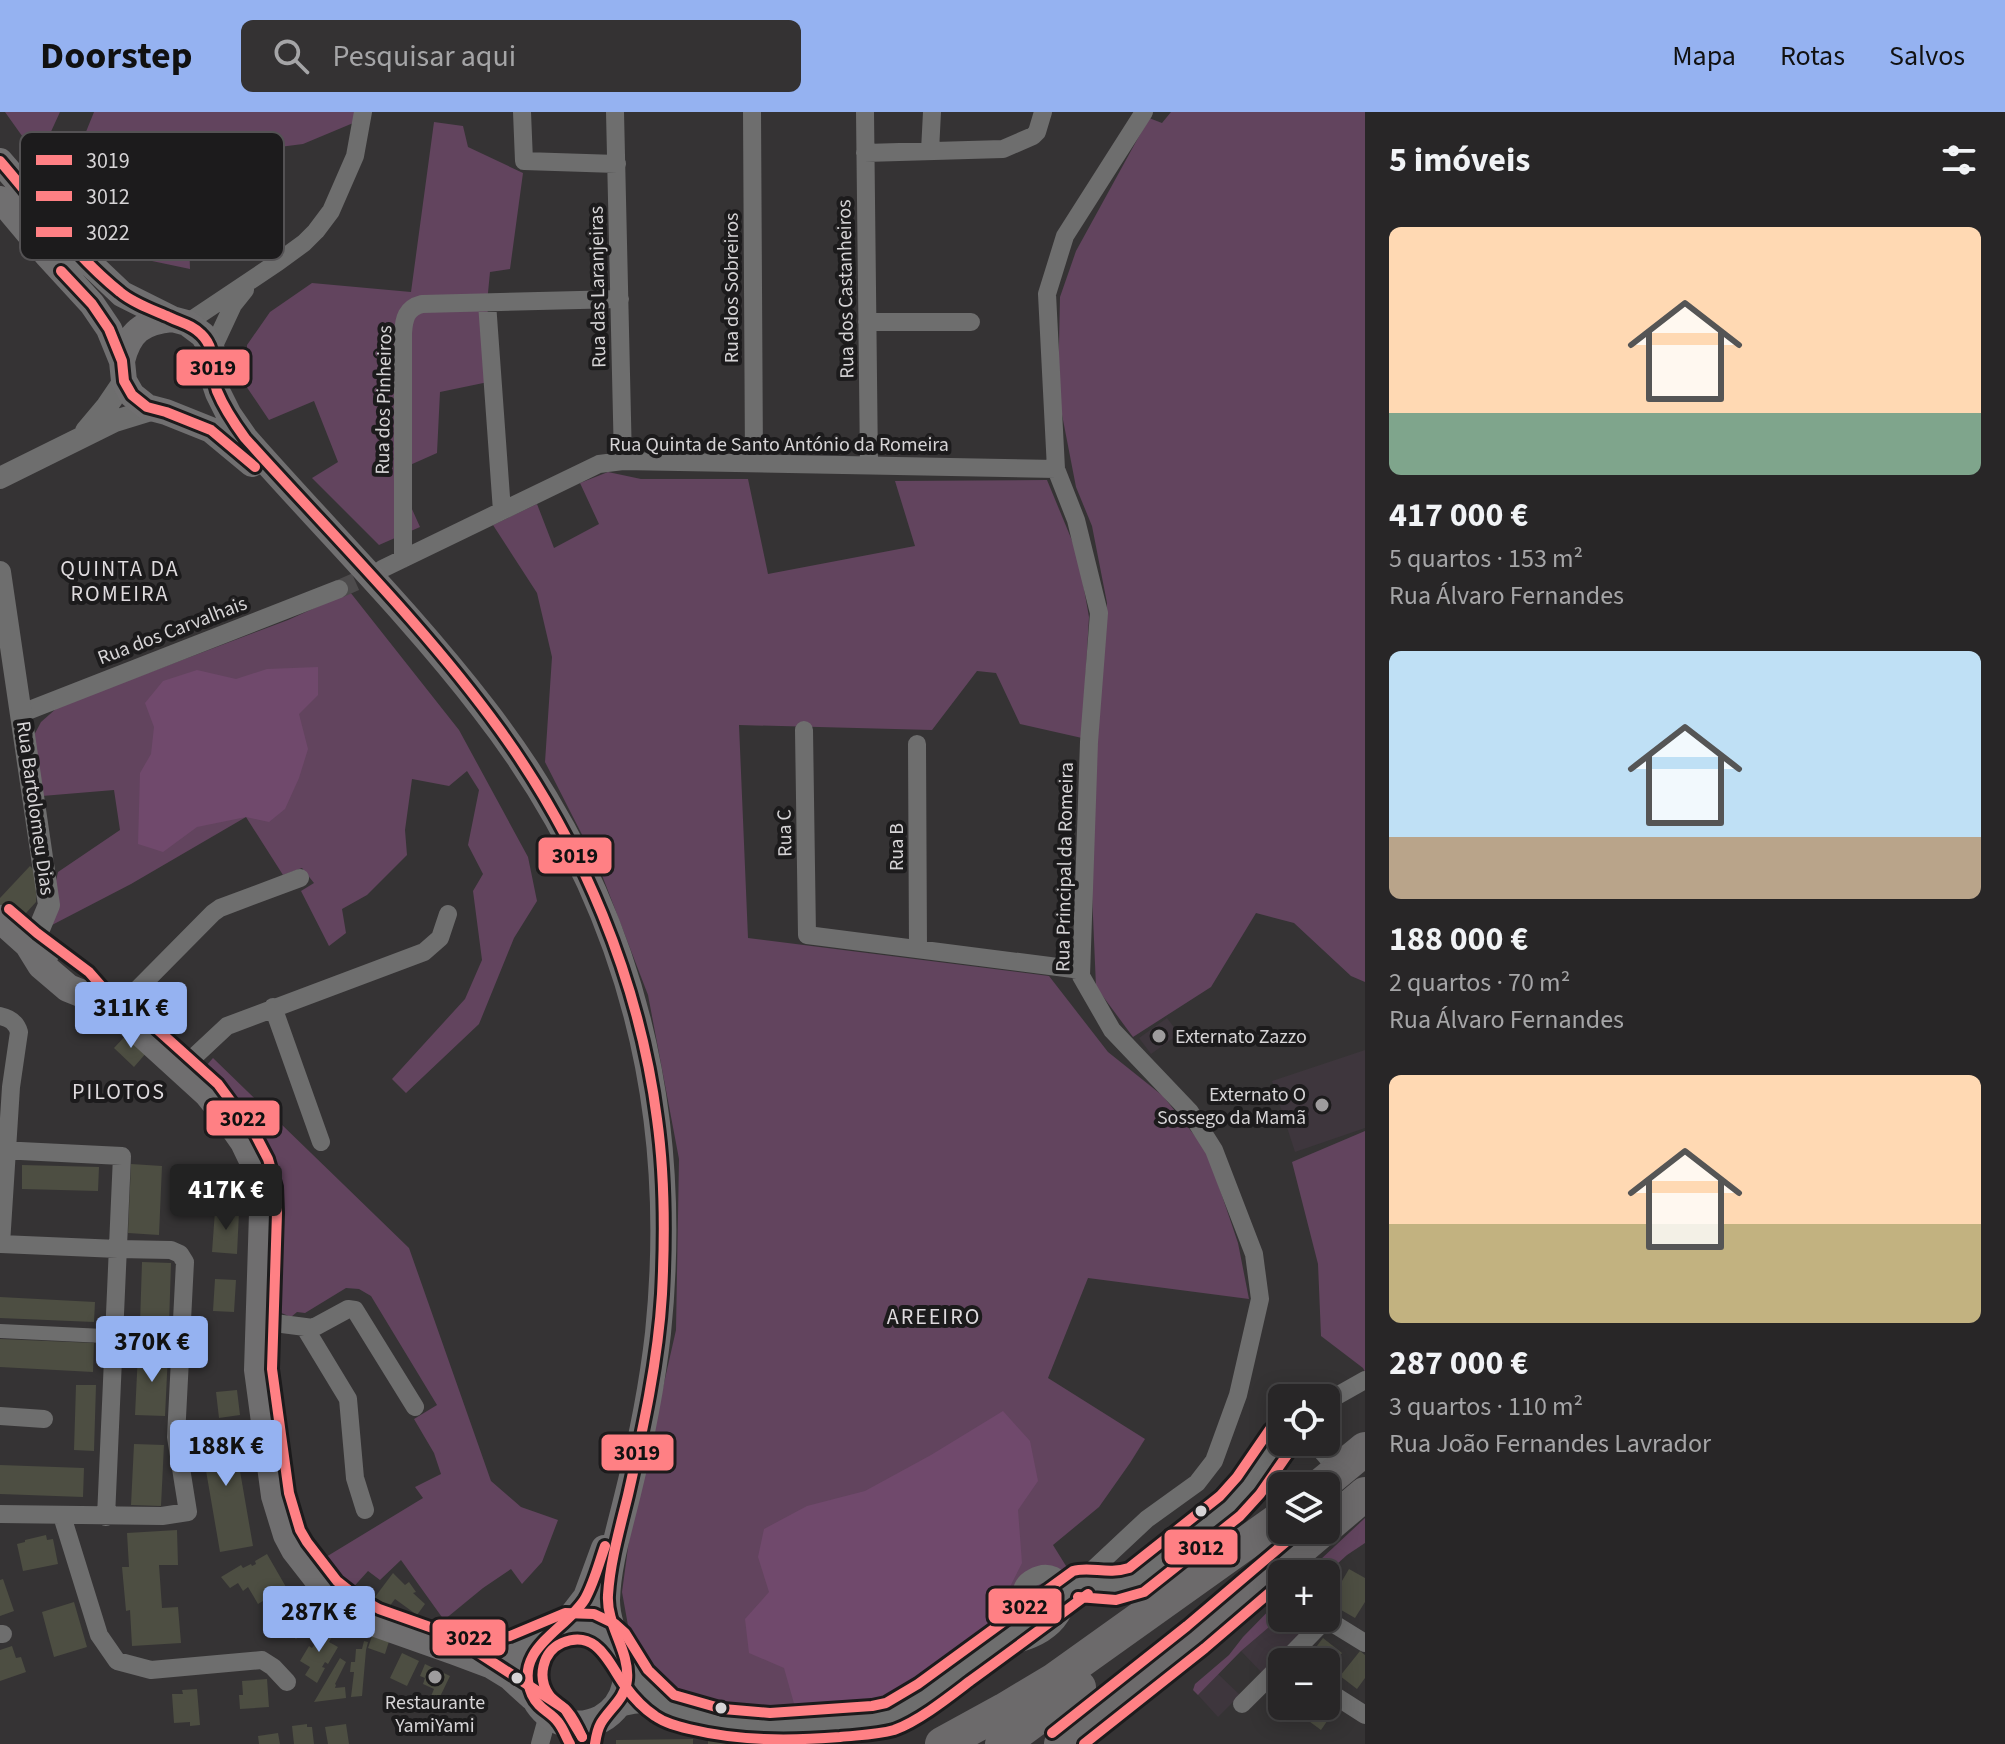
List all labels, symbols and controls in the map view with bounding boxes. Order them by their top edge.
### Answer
search box [241,20,801,92]
text: Doorstep [40,29,193,83]
icon: search [269,34,313,78]
text: Pesquisar aqui [333,35,516,78]
text: Mapa [1672,36,1736,76]
text: Rotas [1780,36,1845,76]
text: Salvos [1889,36,1965,76]
legend [20,132,284,260]
text: 5 imóveis [1389,136,1530,185]
icon: filters [1937,138,1981,182]
text: 3019 [86,145,130,177]
text: 3012 [86,181,130,213]
street label: Rua dos Castanheiros [830,199,862,379]
street label: Rua das Laranjeiras [583,206,613,368]
street label: Rua dos Sobreiros [718,213,746,363]
text: 3022 [86,217,130,249]
icon: home [1613,279,1757,423]
street label: Rua dos Pinheiros [369,325,399,475]
line badge: 3019 [175,348,251,387]
text: 3019 [190,352,236,384]
street label: Rua Quinta de Santo António da Romeira [609,431,949,459]
text: 417 000 € [1389,491,1528,540]
text: 5 quartos · 153 m² [1389,540,1583,577]
district label: QUINTA DA ROMEIRA [60,553,180,610]
text: Rua Álvaro Fernandes [1389,577,1624,614]
street label: Rua dos Carvalhais [94,590,251,672]
icon: home [1613,703,1757,847]
street label: Rua Bartolomeu Dias [9,719,61,897]
street label: Rua Principal da Romeira [1049,762,1081,972]
street label: Rua C [771,809,799,857]
street label: Rua B [883,823,911,871]
line badge: 3019 [537,836,613,875]
text: 3019 [552,840,598,872]
text: 188 000 € [1389,915,1528,964]
text: 2 quartos · 70 m² [1389,964,1570,1001]
pin: 311K € [66,982,196,1050]
text: 311K € [93,989,169,1026]
text: Rua Álvaro Fernandes [1389,1001,1624,1038]
place label: Externato Zazzo [1175,1023,1307,1051]
marker: Externato Zazzo [1150,1027,1168,1045]
district label: PILOTOS [72,1076,166,1108]
place label: Externato O Sossego da Mamã [1157,1081,1306,1132]
marker: Externato O Sossego da Mamã [1313,1096,1331,1114]
line badge: 3022 [205,1099,281,1137]
text: 3022 [220,1103,266,1135]
icon: home [1613,1127,1757,1271]
pin: 417K € [161,1164,291,1232]
text: 417K € [188,1171,264,1208]
district label: AREEIRO [887,1301,981,1333]
pin: 370K € [87,1316,217,1384]
text: 370K € [114,1323,190,1360]
text: 287 000 € [1389,1339,1528,1388]
map controls [1268,1384,1340,1720]
button: locate [1268,1384,1340,1456]
text: 3 quartos · 110 m² [1389,1388,1583,1425]
pin: 188K € [161,1420,291,1488]
text: Rua João Fernandes Lavrador [1389,1425,1711,1462]
text: 188K € [188,1427,264,1464]
line badge: 3019 [600,1433,675,1472]
text: 3019 [614,1437,660,1469]
button: layers [1268,1472,1340,1544]
unlabelled marker [1193,1503,1209,1519]
line badge: 3012 [1163,1528,1239,1566]
text: 3012 [1178,1532,1224,1564]
button: + [1268,1560,1340,1632]
pin: 287K € [254,1586,384,1654]
line badge: 3022 [987,1587,1063,1625]
text: 3022 [1002,1591,1048,1623]
text: 287K € [281,1593,357,1630]
line badge: 3022 [431,1618,507,1657]
text: 3022 [446,1622,492,1654]
button: − [1268,1648,1340,1720]
marker: Restaurante YamiYami [426,1668,444,1686]
unlabelled marker [509,1670,525,1686]
place label: Restaurante YamiYami [385,1689,485,1740]
unlabelled marker [713,1700,729,1716]

